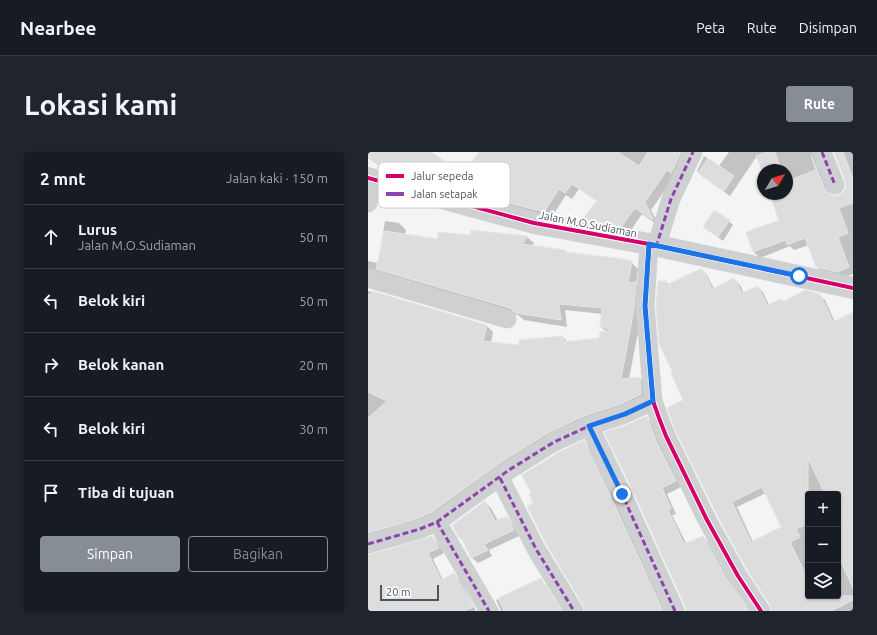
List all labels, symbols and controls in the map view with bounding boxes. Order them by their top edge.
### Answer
text: Nearbee [20,17,97,39]
text: Peta [696,20,725,36]
text: Rute [747,20,777,36]
text: Disimpan [799,20,857,36]
button: Rute [786,86,853,122]
text: Lokasi kami [24,89,177,120]
legend [378,162,510,208]
north arrow [757,164,793,200]
text: 2 mnt [40,169,86,188]
text: Jalur sepeda [411,170,473,182]
text: Jalan kaki · 150 m [226,171,328,185]
text: Jalan setapak [411,188,478,200]
street label: Jalan M.O.Sudiaman [538,209,638,239]
text: Lurus [78,221,117,238]
icon: ahead [40,226,62,248]
text: 50 m [299,230,328,244]
text: Jalan M.O.Sudiaman [78,238,196,252]
route start [790,267,808,285]
icon: left [40,290,62,312]
text: Belok kiri [78,292,145,309]
text: 50 m [299,294,328,308]
icon: right [40,354,62,376]
text: Belok kanan [78,356,164,373]
text: 20 m [299,358,328,372]
icon: left [40,418,62,440]
text: Belok kiri [78,420,145,437]
text: 30 m [299,422,328,436]
icon: arrive [40,482,62,504]
text: Tiba di tujuan [78,484,174,501]
route end [613,485,631,503]
map controls [805,491,841,599]
button: + [805,491,841,527]
button: − [805,527,841,563]
button: Simpan [40,536,180,572]
button: Bagikan [188,536,328,572]
button: layers [805,563,841,599]
scale bar [380,583,439,602]
text: 20 m [386,586,410,598]

